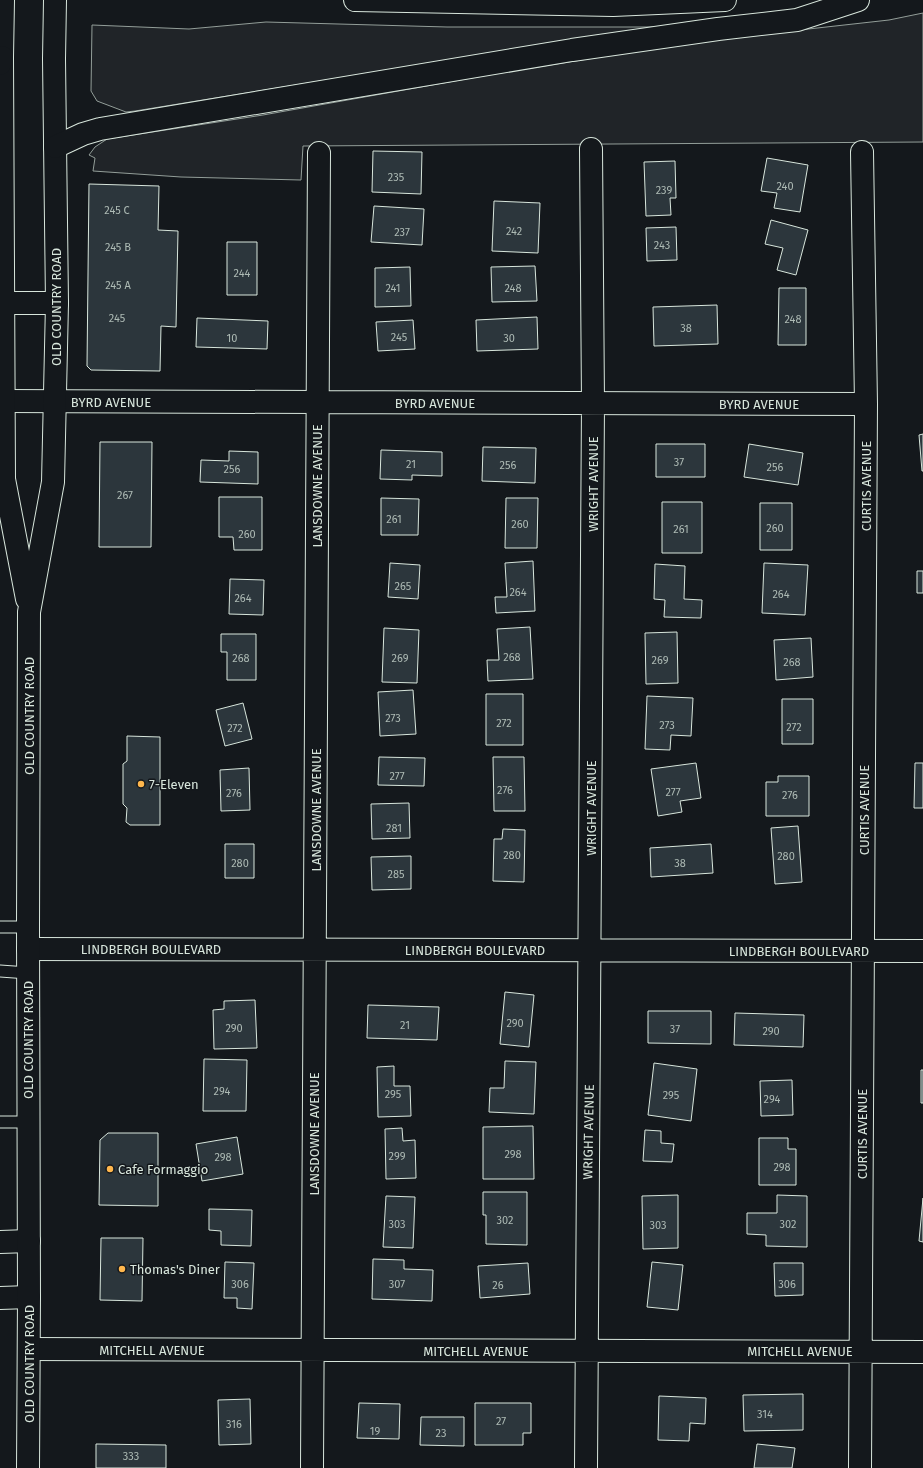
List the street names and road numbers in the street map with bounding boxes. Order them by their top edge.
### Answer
street label: OLD COUNTRY ROAD [49,248,64,366]
street label: BYRD AVENUE [71,395,151,410]
street label: BYRD AVENUE [395,396,475,411]
street label: BYRD AVENUE [719,397,799,412]
street label: LANSDOWNE AVENUE [310,424,325,548]
street label: WRIGHT AVENUE [586,436,601,532]
street label: CURTIS AVENUE [859,441,874,531]
street label: OLD COUNTRY ROAD [22,657,37,775]
street label: LANSDOWNE AVENUE [309,748,324,872]
street label: WRIGHT AVENUE [584,760,599,856]
street label: CURTIS AVENUE [857,765,872,855]
street label: LINDBERGH BOULEVARD [81,942,221,957]
street label: LINDBERGH BOULEVARD [405,943,545,958]
street label: LINDBERGH BOULEVARD [729,944,869,959]
street label: OLD COUNTRY ROAD [21,981,36,1099]
street label: LANSDOWNE AVENUE [307,1072,322,1196]
street label: WRIGHT AVENUE [580,1084,597,1180]
street label: CURTIS AVENUE [855,1089,870,1179]
street label: OLD COUNTRY ROAD [22,1305,37,1423]
street label: MITCHELL AVENUE [99,1343,205,1358]
street label: MITCHELL AVENUE [423,1344,529,1359]
street label: MITCHELL AVENUE [747,1344,853,1359]

